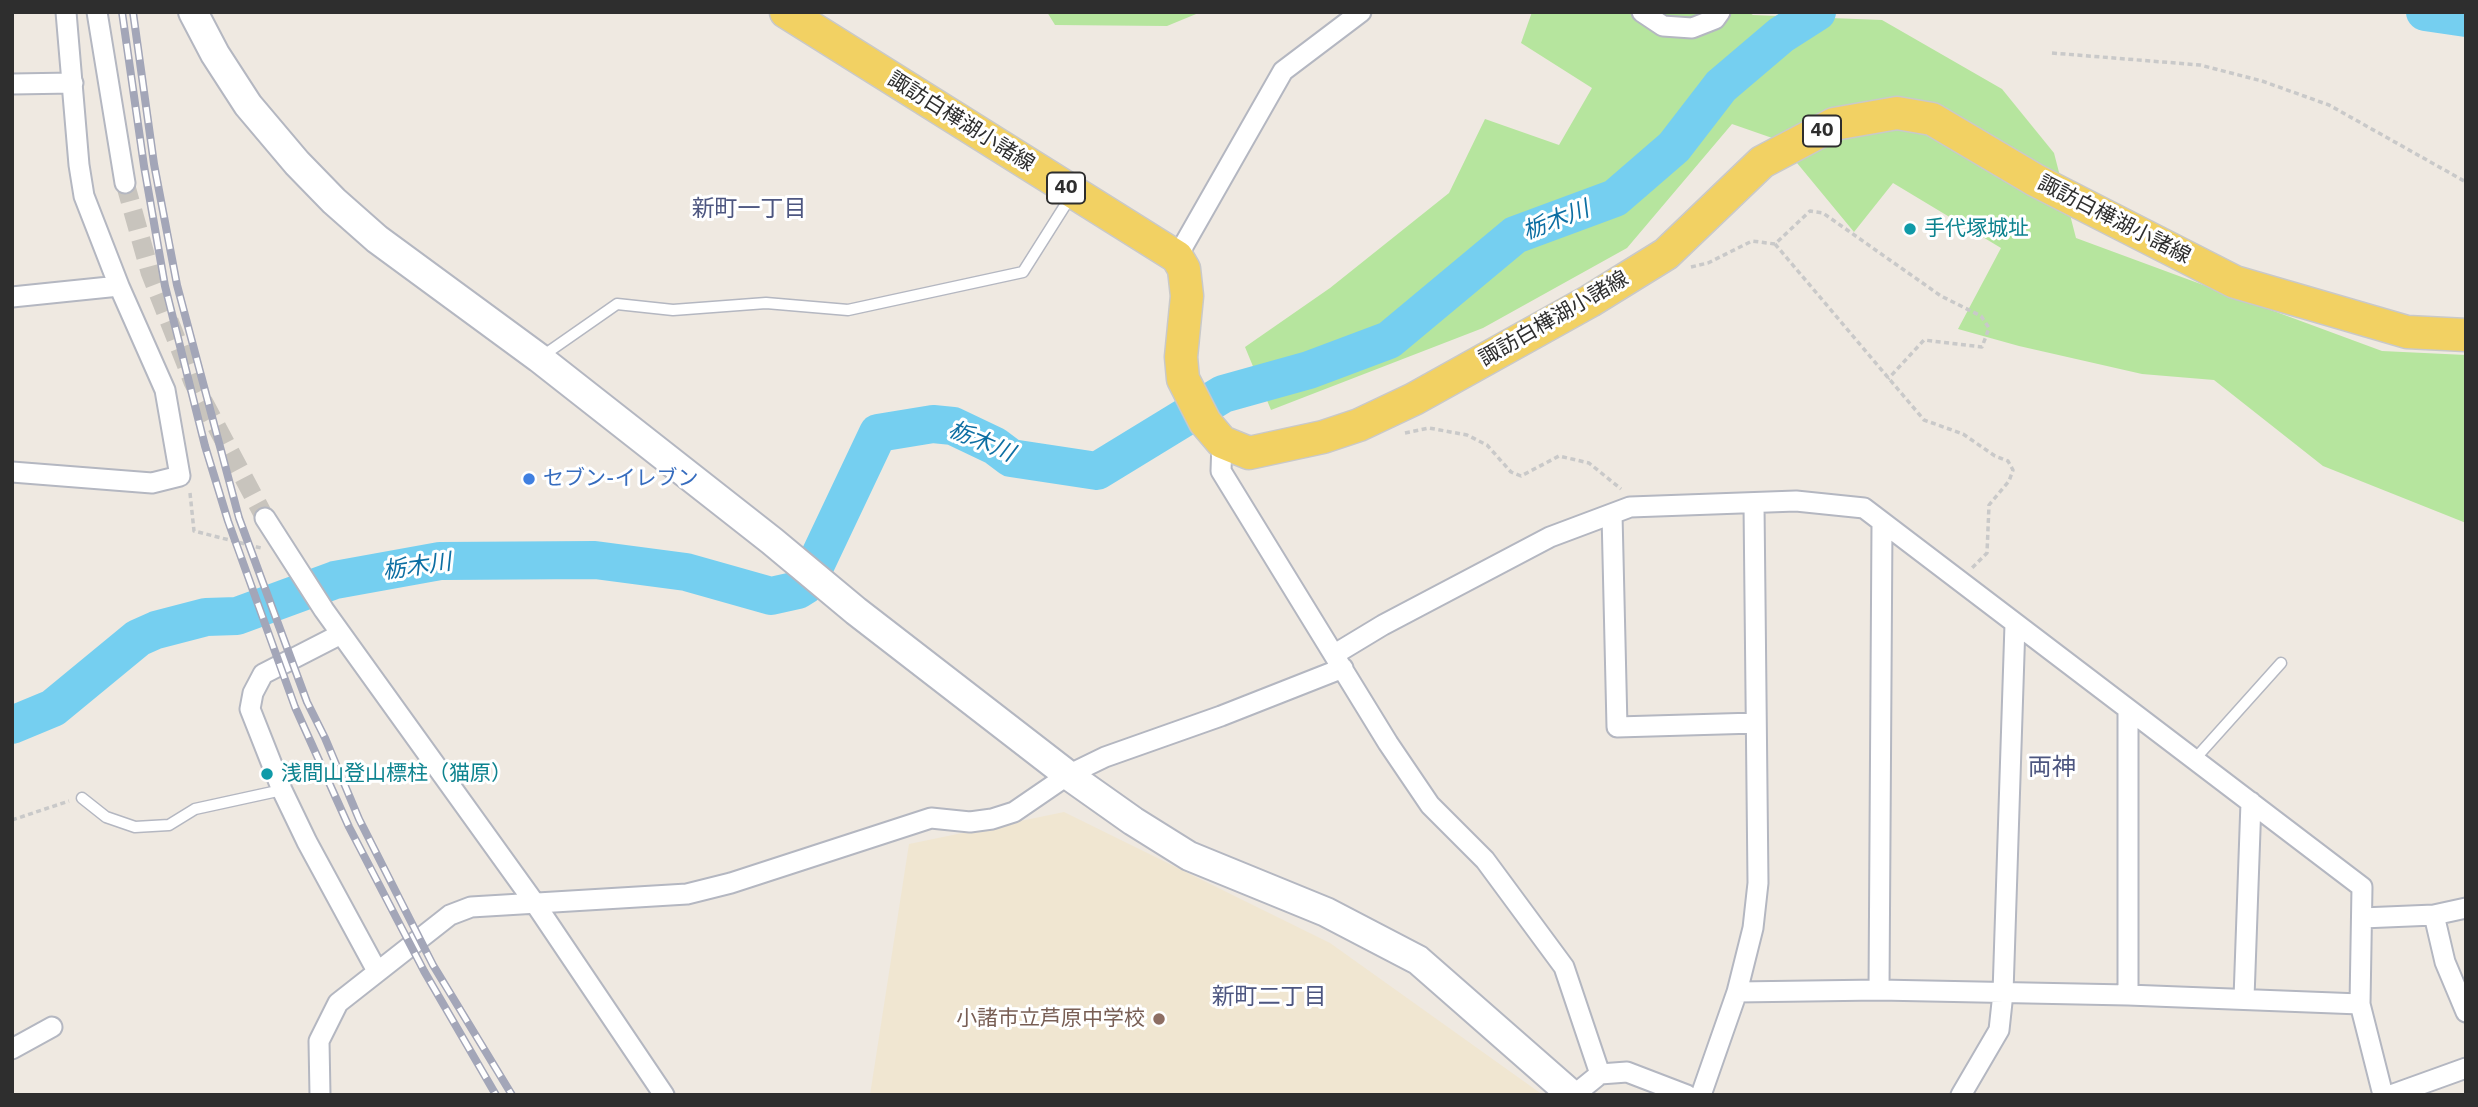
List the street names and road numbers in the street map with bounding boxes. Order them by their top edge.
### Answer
street label: 諏訪白樺湖小諸線 [883,67,1039,177]
road number: 40 [1803,116,1841,146]
street label: 諏訪白樺湖小諸線 [2033,171,2195,269]
road number: 40 [1047,172,1085,204]
street label: 諏訪白樺湖小諸線 [1475,266,1633,372]

